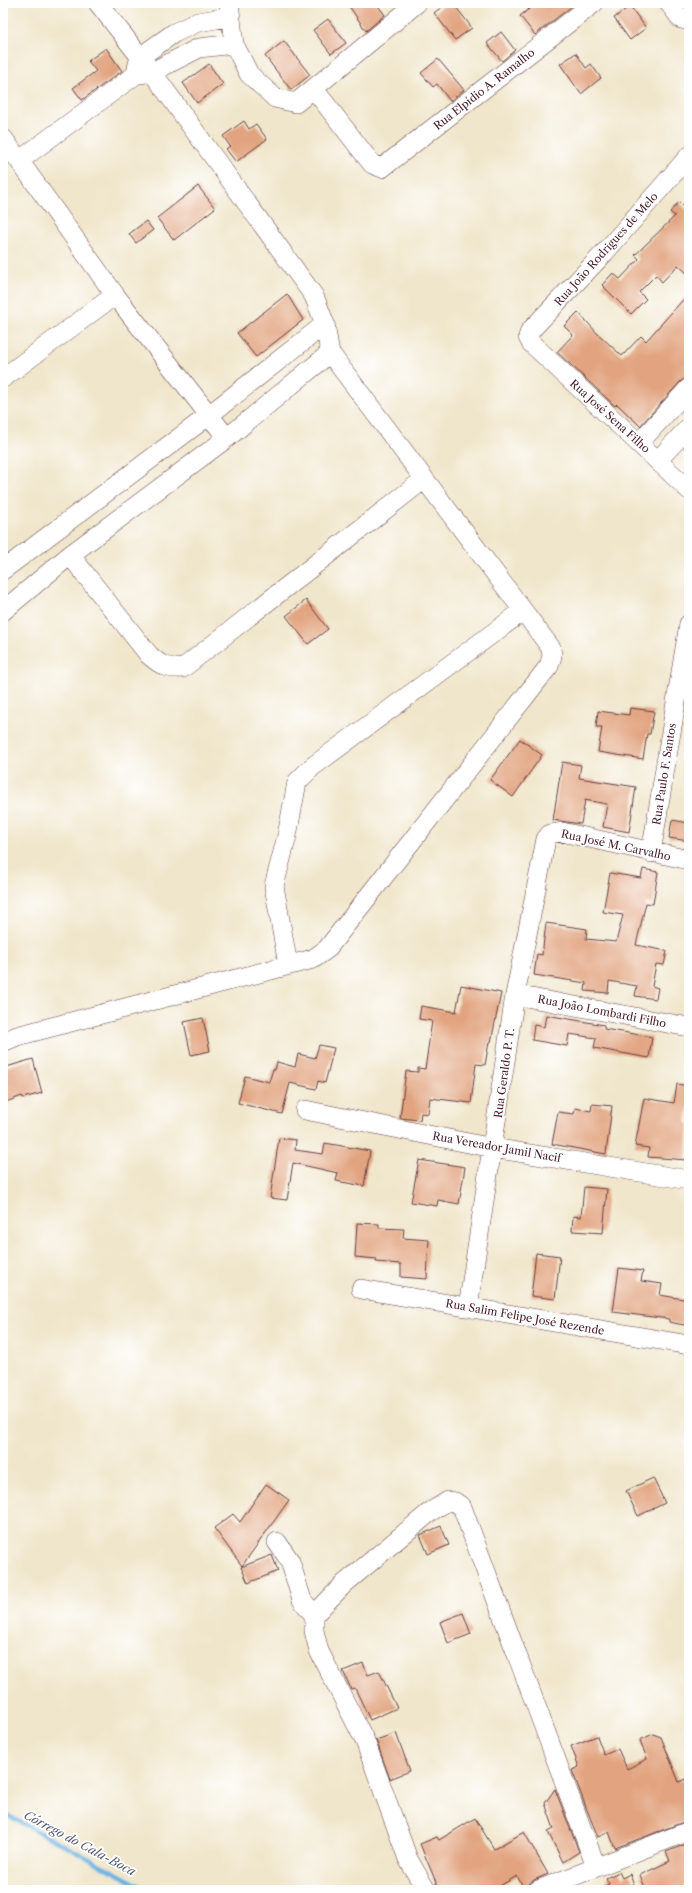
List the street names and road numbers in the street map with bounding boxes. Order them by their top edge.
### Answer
street label: Rua Elpídio A. Ramalho [431,45,538,133]
street label: Rua João Rodrigues de Melo [551,189,661,309]
street label: Rua José Sena Filho [567,376,653,456]
street label: Rua Paulo F. Santos [649,722,679,826]
street label: Rua José M. Carvalho [560,827,672,864]
street label: Rua João Lombardi Filho [536,992,668,1030]
street label: Rua Geraldo P. T. [491,1027,517,1119]
street label: Rua Vereador Jamil Nacif [432,1129,564,1166]
street label: Rua Salim Felipe José Rezende [445,1296,605,1338]

